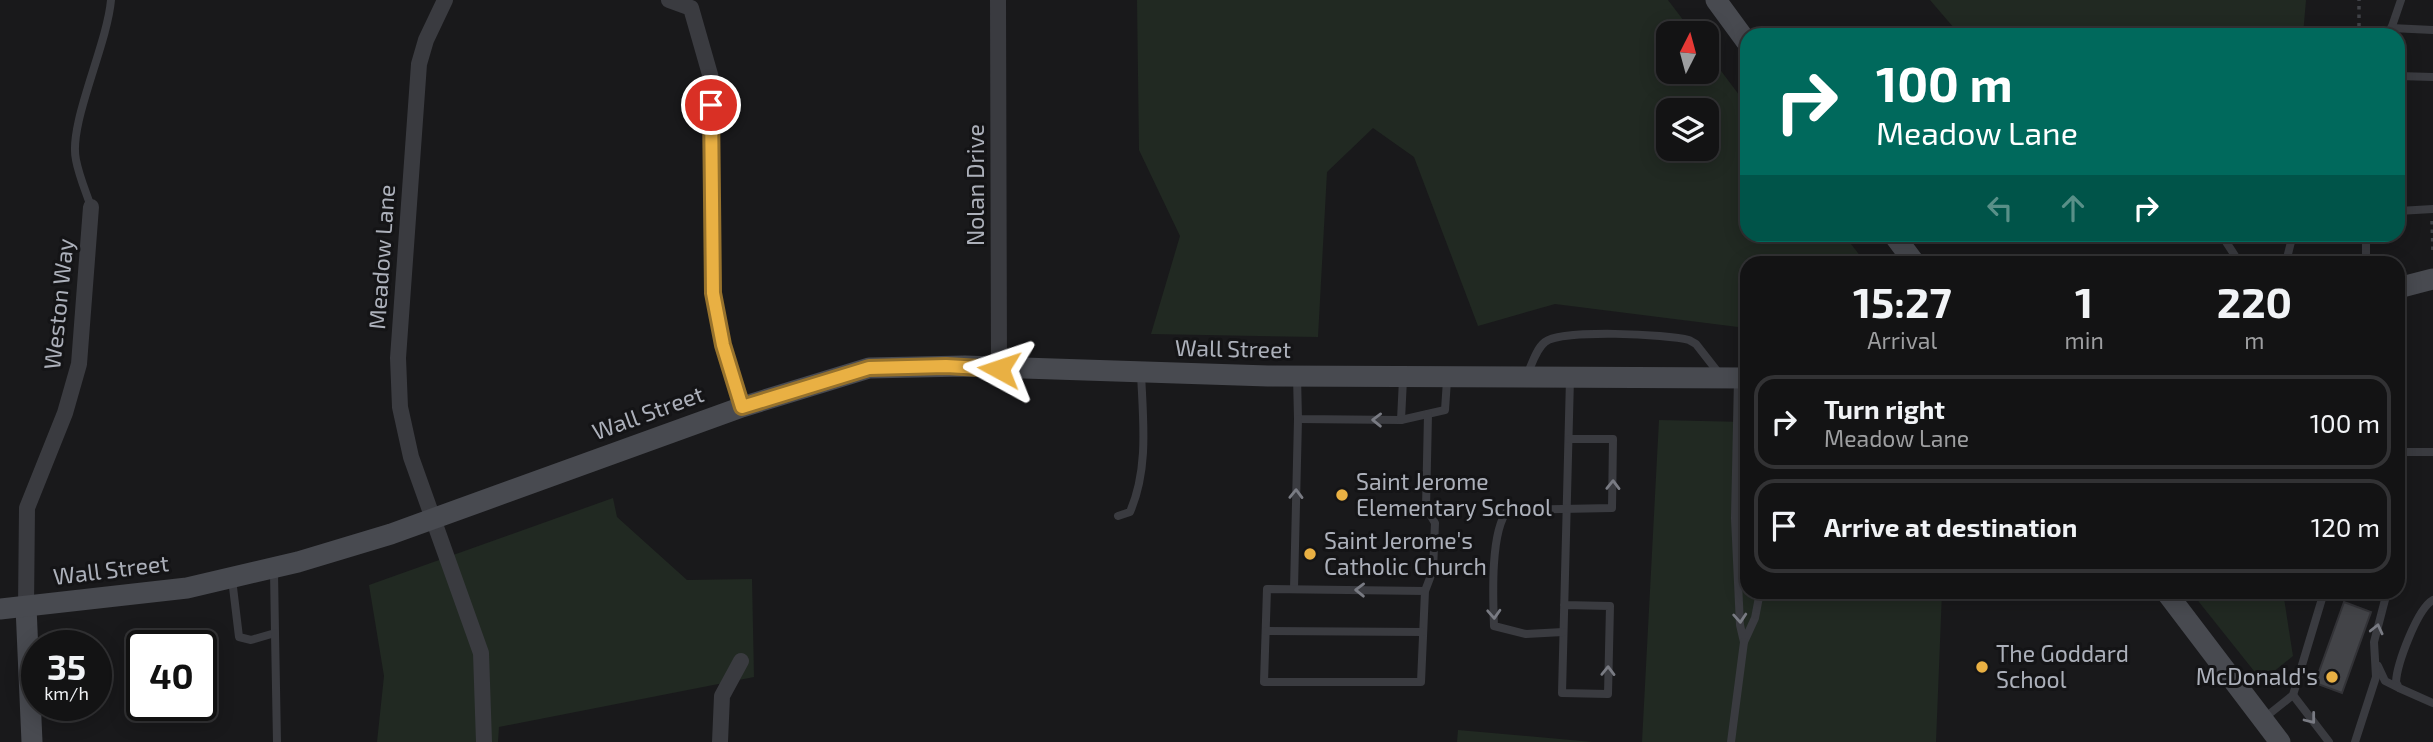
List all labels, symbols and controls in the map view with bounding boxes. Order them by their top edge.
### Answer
north arrow [1656,21,1718,84]
map controls [1656,21,1719,161]
text: 100 m [1876,53,2013,112]
icon: right [1761,56,1852,147]
pin [681,75,741,135]
icon: arrive [692,86,730,124]
button: layers [1656,98,1719,161]
text: Meadow Lane [1876,113,2078,151]
street label: Nolan Drive [961,124,989,246]
street label: Meadow Lane [362,184,400,330]
icon: left [1981,189,2019,227]
icon: ahead [2054,189,2092,227]
icon: right [2127,189,2165,227]
street label: Weston Way [37,237,79,371]
text: 15:27 [1853,276,1952,326]
text: 1 [2075,276,2093,326]
text: 220 [2217,276,2292,326]
text: Arrival [1867,326,1937,354]
text: min [2065,326,2104,354]
text: m [2244,326,2264,354]
position arrow [962,332,1036,406]
street label: Wall Street [1175,333,1292,363]
street label: Wall Street [588,379,707,445]
text: Turn right [1824,393,1945,424]
icon: right [1765,403,1803,441]
text: 100 m [2310,407,2380,438]
one-way arrow [1371,412,1382,428]
text: Meadow Lane [1824,424,1969,452]
place label: Saint Jerome Elementary School [1356,467,1552,521]
one-way arrow [1605,479,1620,490]
marker: Saint Jerome Elementary School [1334,487,1350,503]
one-way arrow [1289,488,1304,499]
icon: arrive [1765,507,1803,545]
text: Arrive at destination [1824,511,2077,542]
text: 120 m [2311,511,2380,542]
place label: Saint Jerome's Catholic Church [1324,526,1487,580]
marker: Saint Jerome's Catholic Church [1302,546,1318,562]
street label: Wall Street [51,548,171,590]
one-way arrow [1354,582,1365,598]
one-way arrow [1486,609,1501,620]
one-way arrow [1732,613,1747,624]
one-way arrow [2369,623,2383,635]
speed limit sign: 40 [126,630,217,721]
place label: The Goddard School [1996,639,2129,693]
text: 35 [47,645,86,687]
marker: The Goddard School [1974,659,1990,675]
place label: McDonald's [2196,662,2318,690]
one-way arrow [1600,665,1616,676]
marker: McDonald's [2324,669,2340,685]
text: km/h [44,682,89,704]
one-way arrow [2302,711,2315,723]

